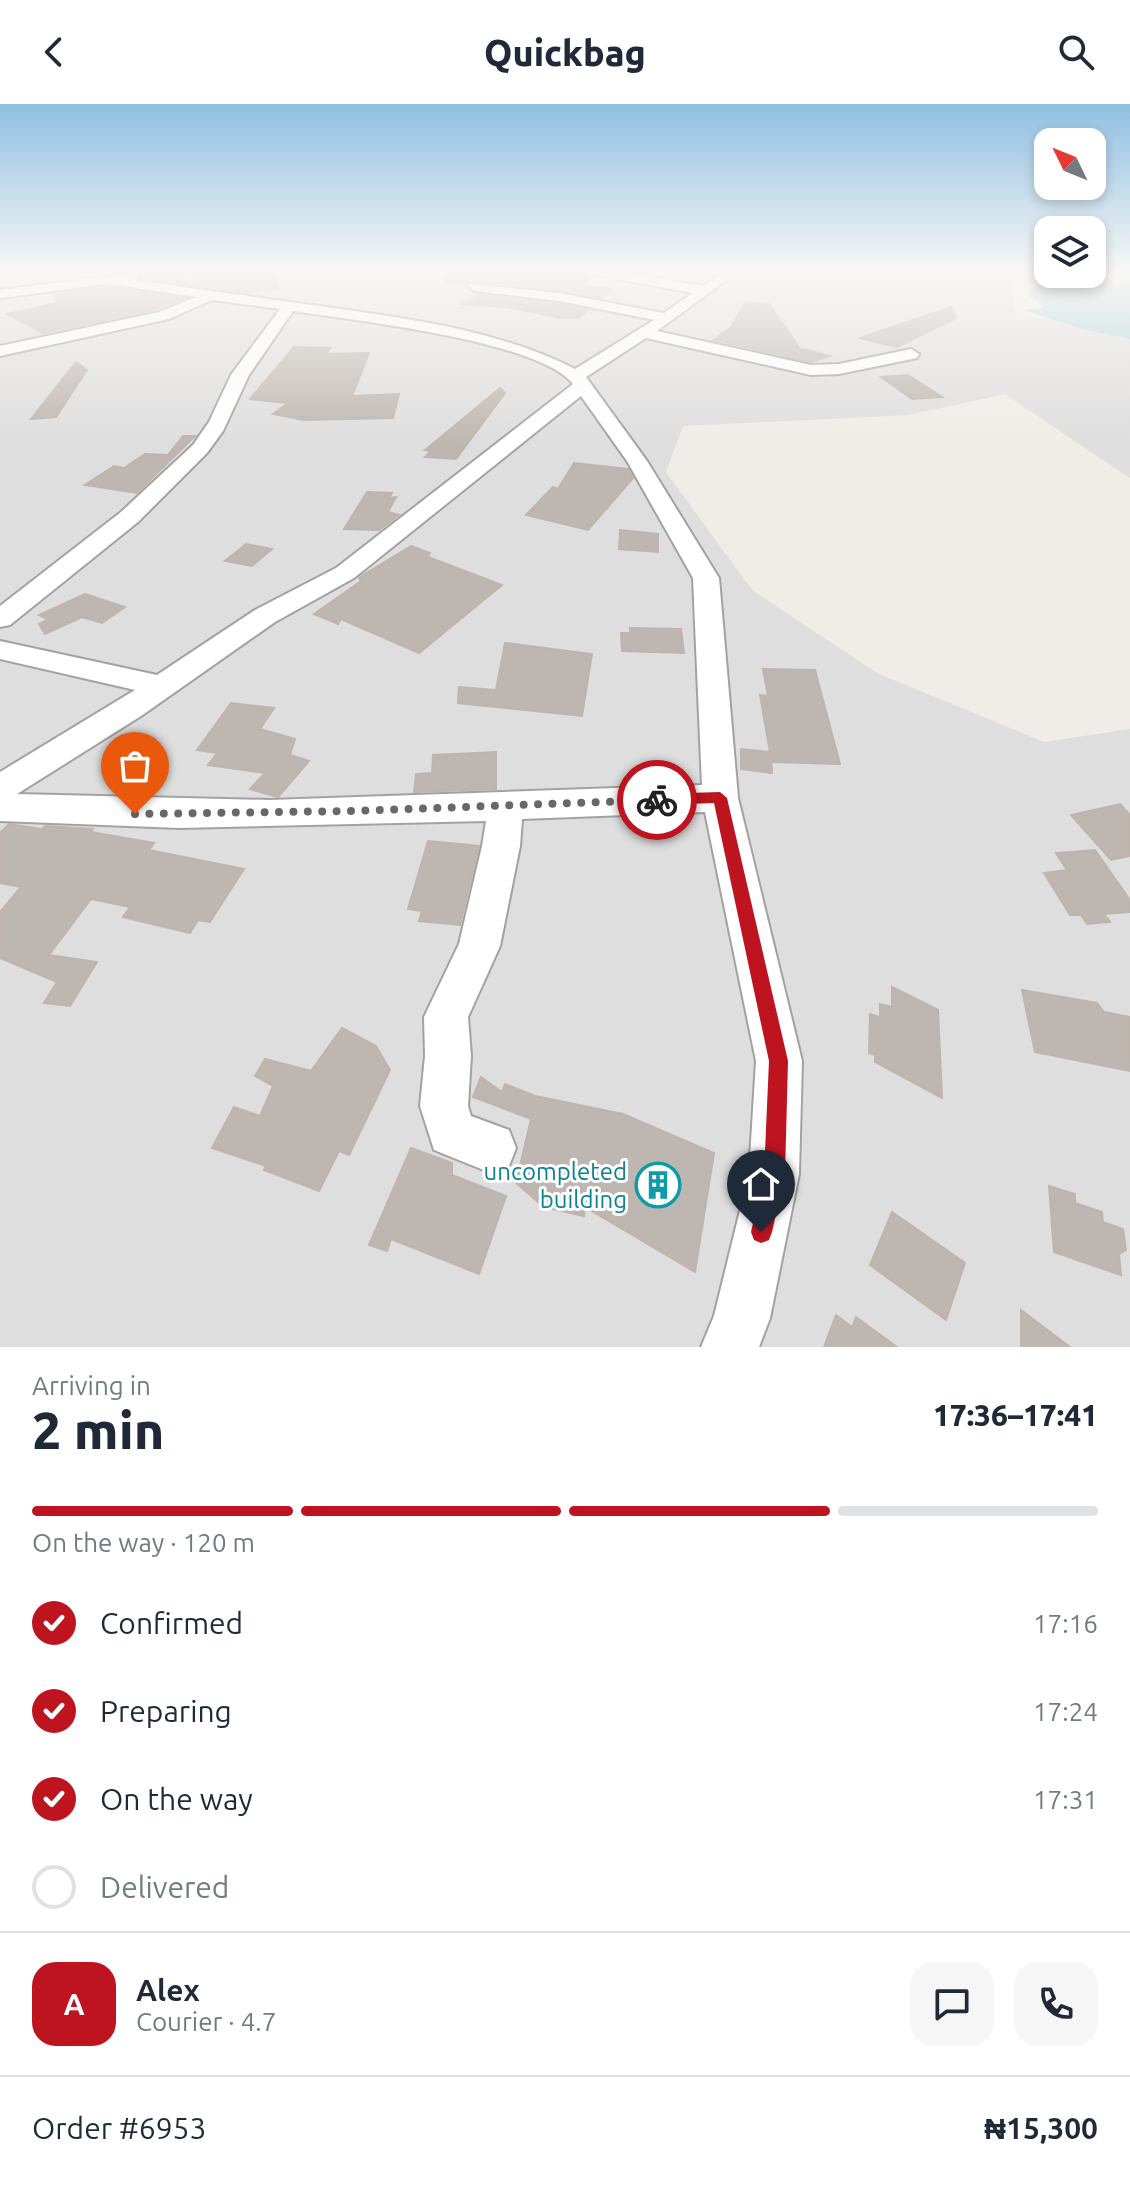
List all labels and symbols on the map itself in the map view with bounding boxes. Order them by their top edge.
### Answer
north arrow [1034,128,1106,200]
pin [101,732,169,814]
courier [617,760,697,840]
pin [727,1150,795,1232]
place label: uncompleted building [484,1158,627,1213]
building icon: uncompleted building [634,1161,682,1209]

